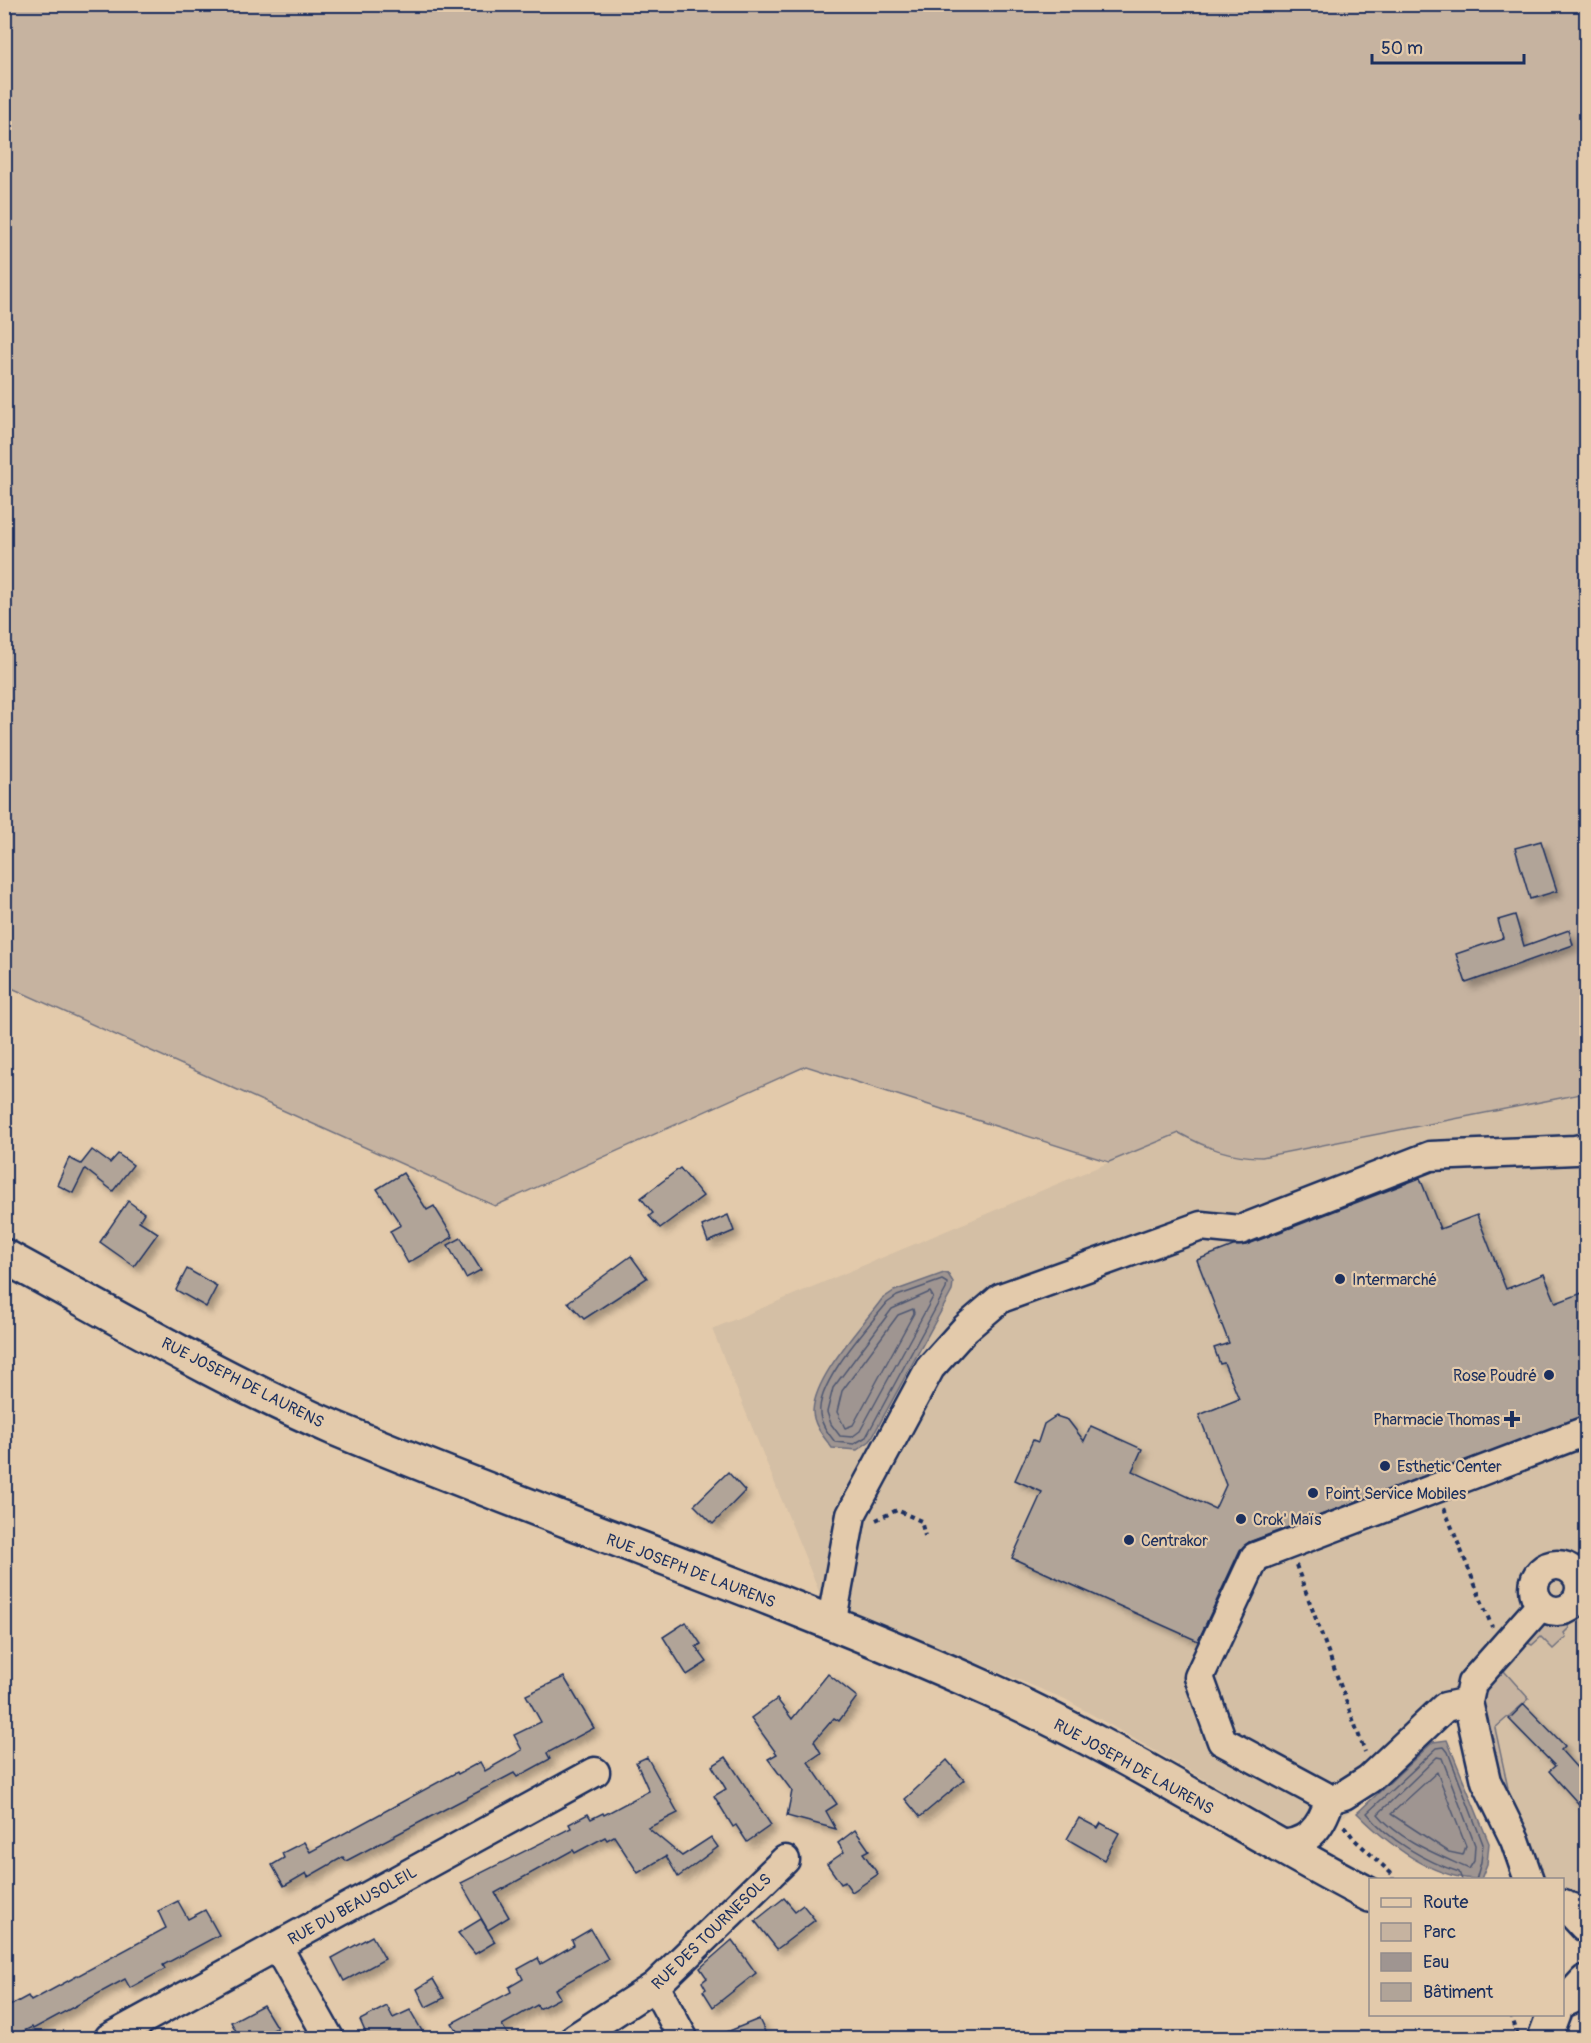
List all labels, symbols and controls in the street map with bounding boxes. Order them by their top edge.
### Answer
scale bar [1372,27,1524,65]
text: 50 m [1381,37,1423,60]
place label: Intermarché [1352,1270,1437,1290]
marker: Intermarché [1333,1272,1347,1286]
street label: RUE JOSEPH DE LAURENS [158,1333,327,1433]
place label: Rose Poudré [1453,1366,1537,1386]
marker: Rose Poudré [1542,1368,1556,1382]
place label: Pharmacie Thomas [1373,1410,1500,1430]
marker: Pharmacie Thomas [1505,1412,1519,1426]
place label: Esthetic Center [1397,1457,1502,1477]
marker: Esthetic Center [1378,1459,1392,1473]
place label: Point Service Mobiles [1325,1484,1466,1504]
marker: Point Service Mobiles [1306,1486,1320,1500]
place label: Crok' Maïs [1253,1510,1321,1530]
marker: Crok' Maïs [1234,1512,1248,1526]
street label: RUE JOSEPH DE LAURENS [603,1529,778,1612]
place label: Centrakor [1141,1531,1208,1551]
marker: Centrakor [1122,1533,1136,1547]
street label: RUE JOSEPH DE LAURENS [1050,1715,1217,1819]
street label: RUE DU BEAUSOLEIL [284,1862,421,1950]
street label: RUE DES TOURNESOLS [648,1869,776,1994]
legend [1369,1878,1564,2016]
text: Route [1423,1891,1468,1914]
text: Parc [1423,1921,1456,1944]
text: Eau [1423,1951,1449,1974]
text: Bâtiment [1423,1981,1494,2004]

